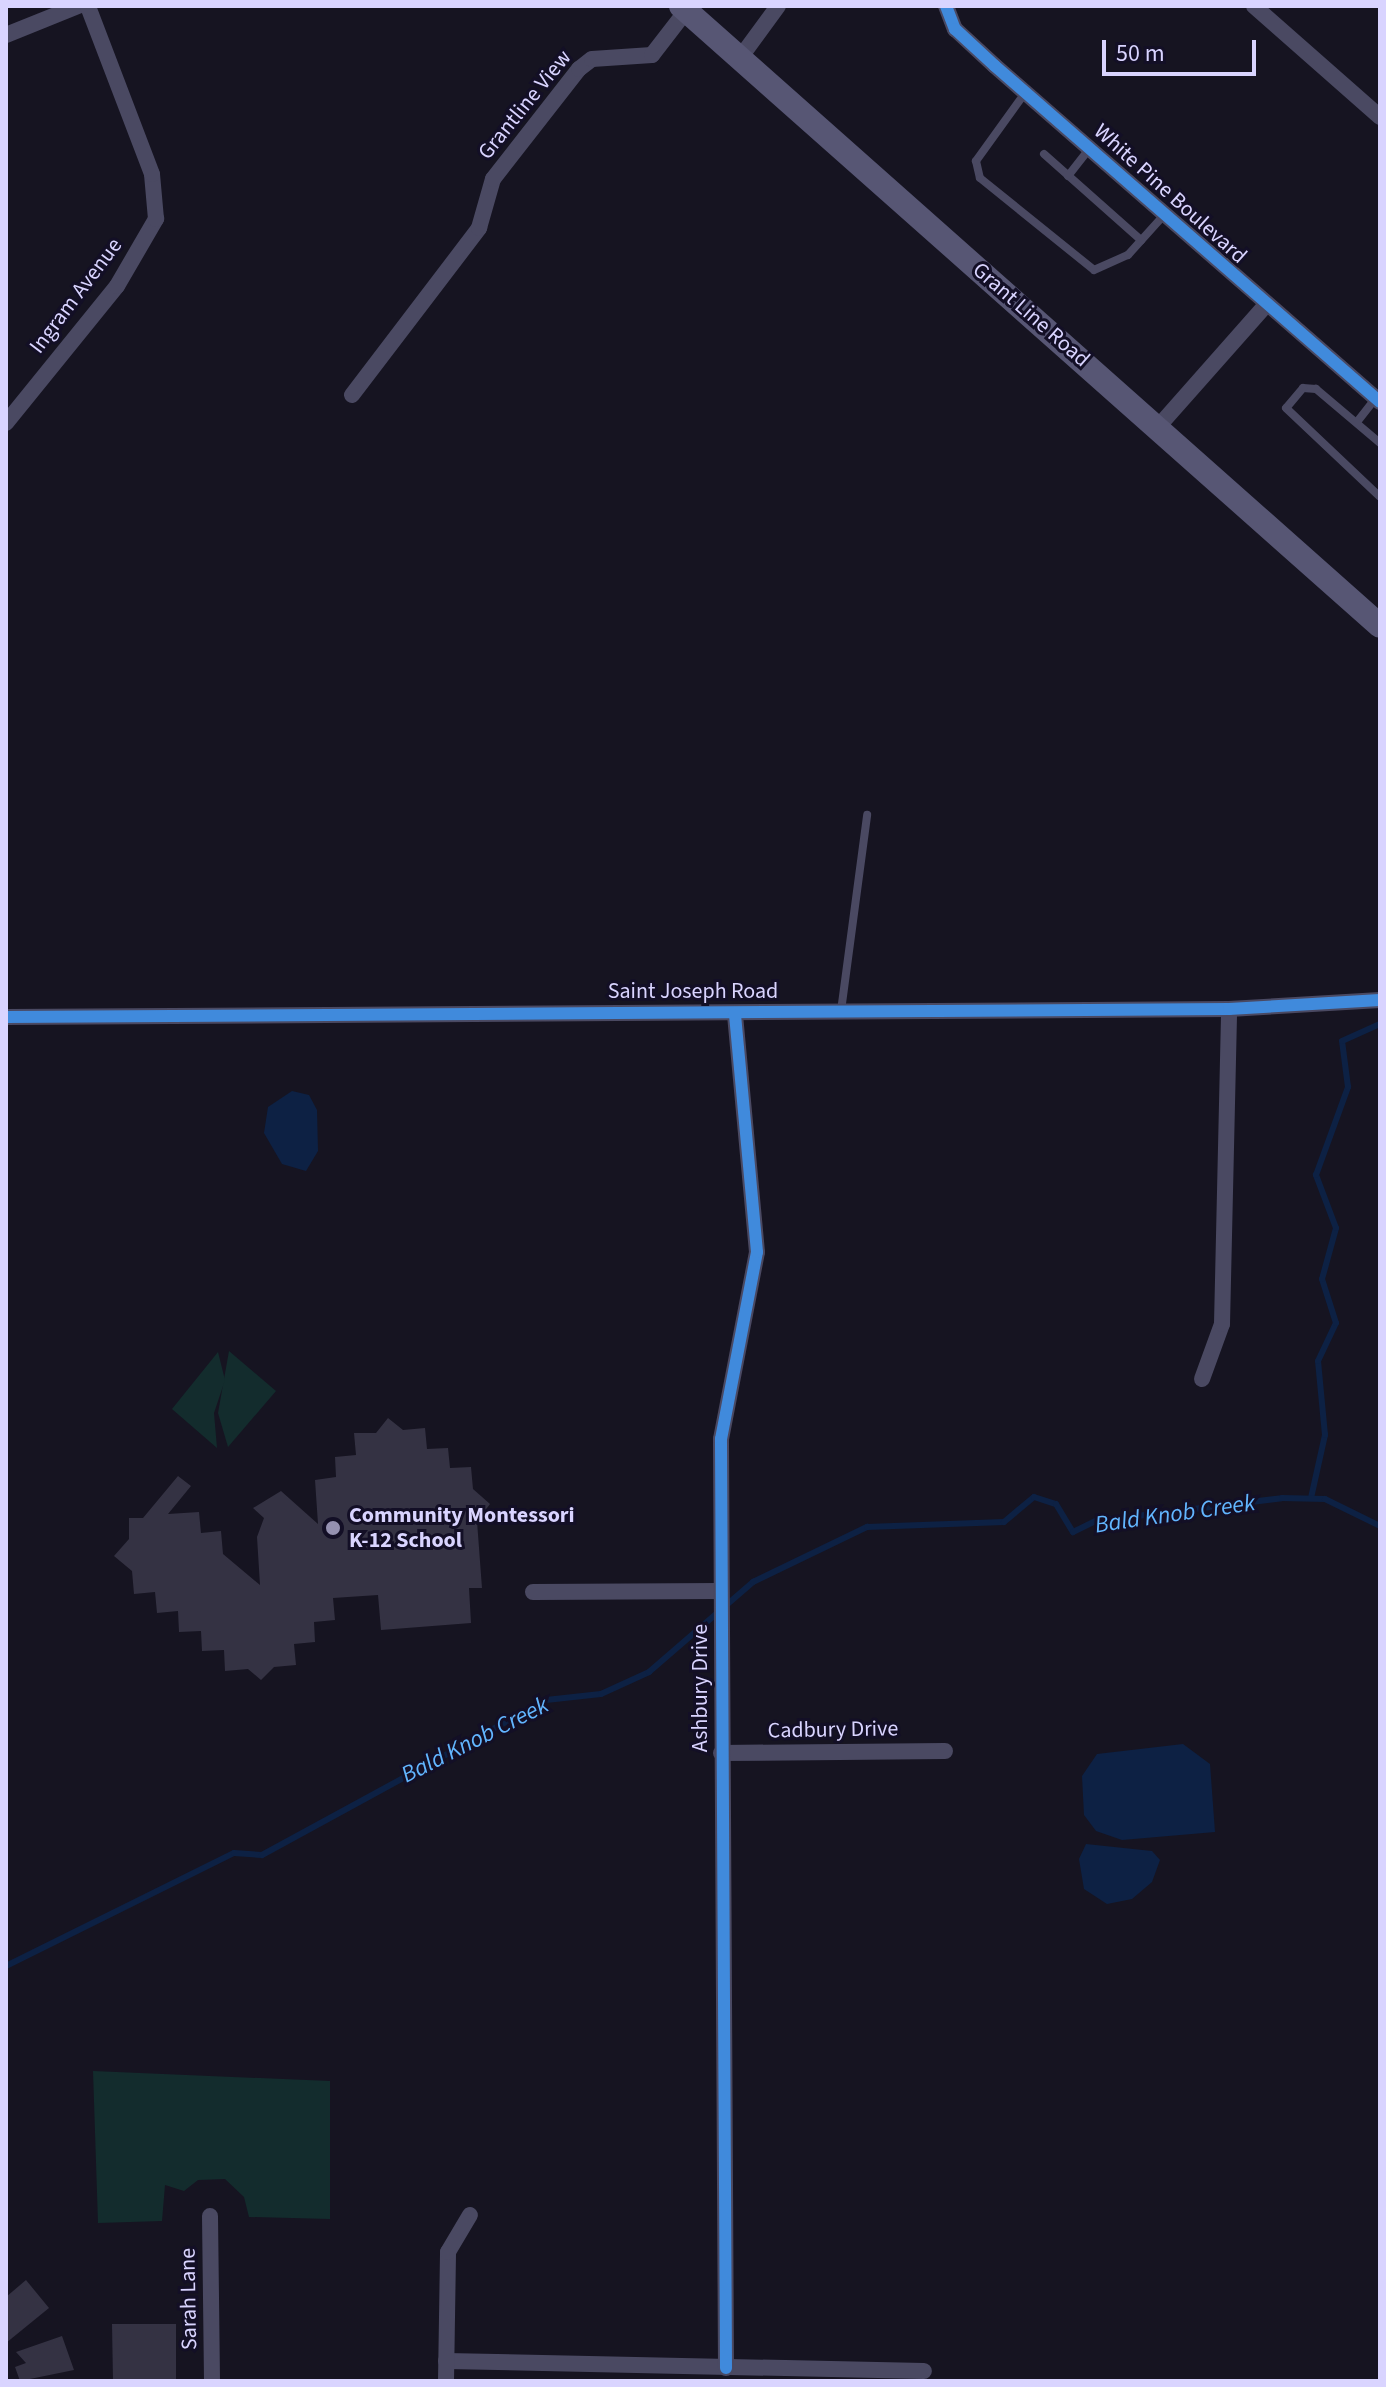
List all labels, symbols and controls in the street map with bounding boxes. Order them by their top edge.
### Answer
scale bar [1106,24,1260,74]
text: 50 m [1116,36,1165,71]
street label: Grantline View [473,45,577,165]
street label: White Pine Boulevard [1088,119,1252,269]
street label: Ingram Avenue [24,233,128,359]
street label: Grant Line Road [967,257,1095,373]
street label: Saint Joseph Road [608,979,778,1005]
water label: Bald Knob Creek [1093,1488,1257,1540]
place label: Community Montessori K-12 School [349,1502,575,1554]
marker: Community Montessori K-12 School [324,1519,342,1537]
street label: Ashbury Drive [688,1624,714,1752]
water label: Bald Knob Creek [396,1690,554,1790]
street label: Cadbury Drive [768,1716,898,1744]
street label: Sarah Lane [175,2248,203,2350]

